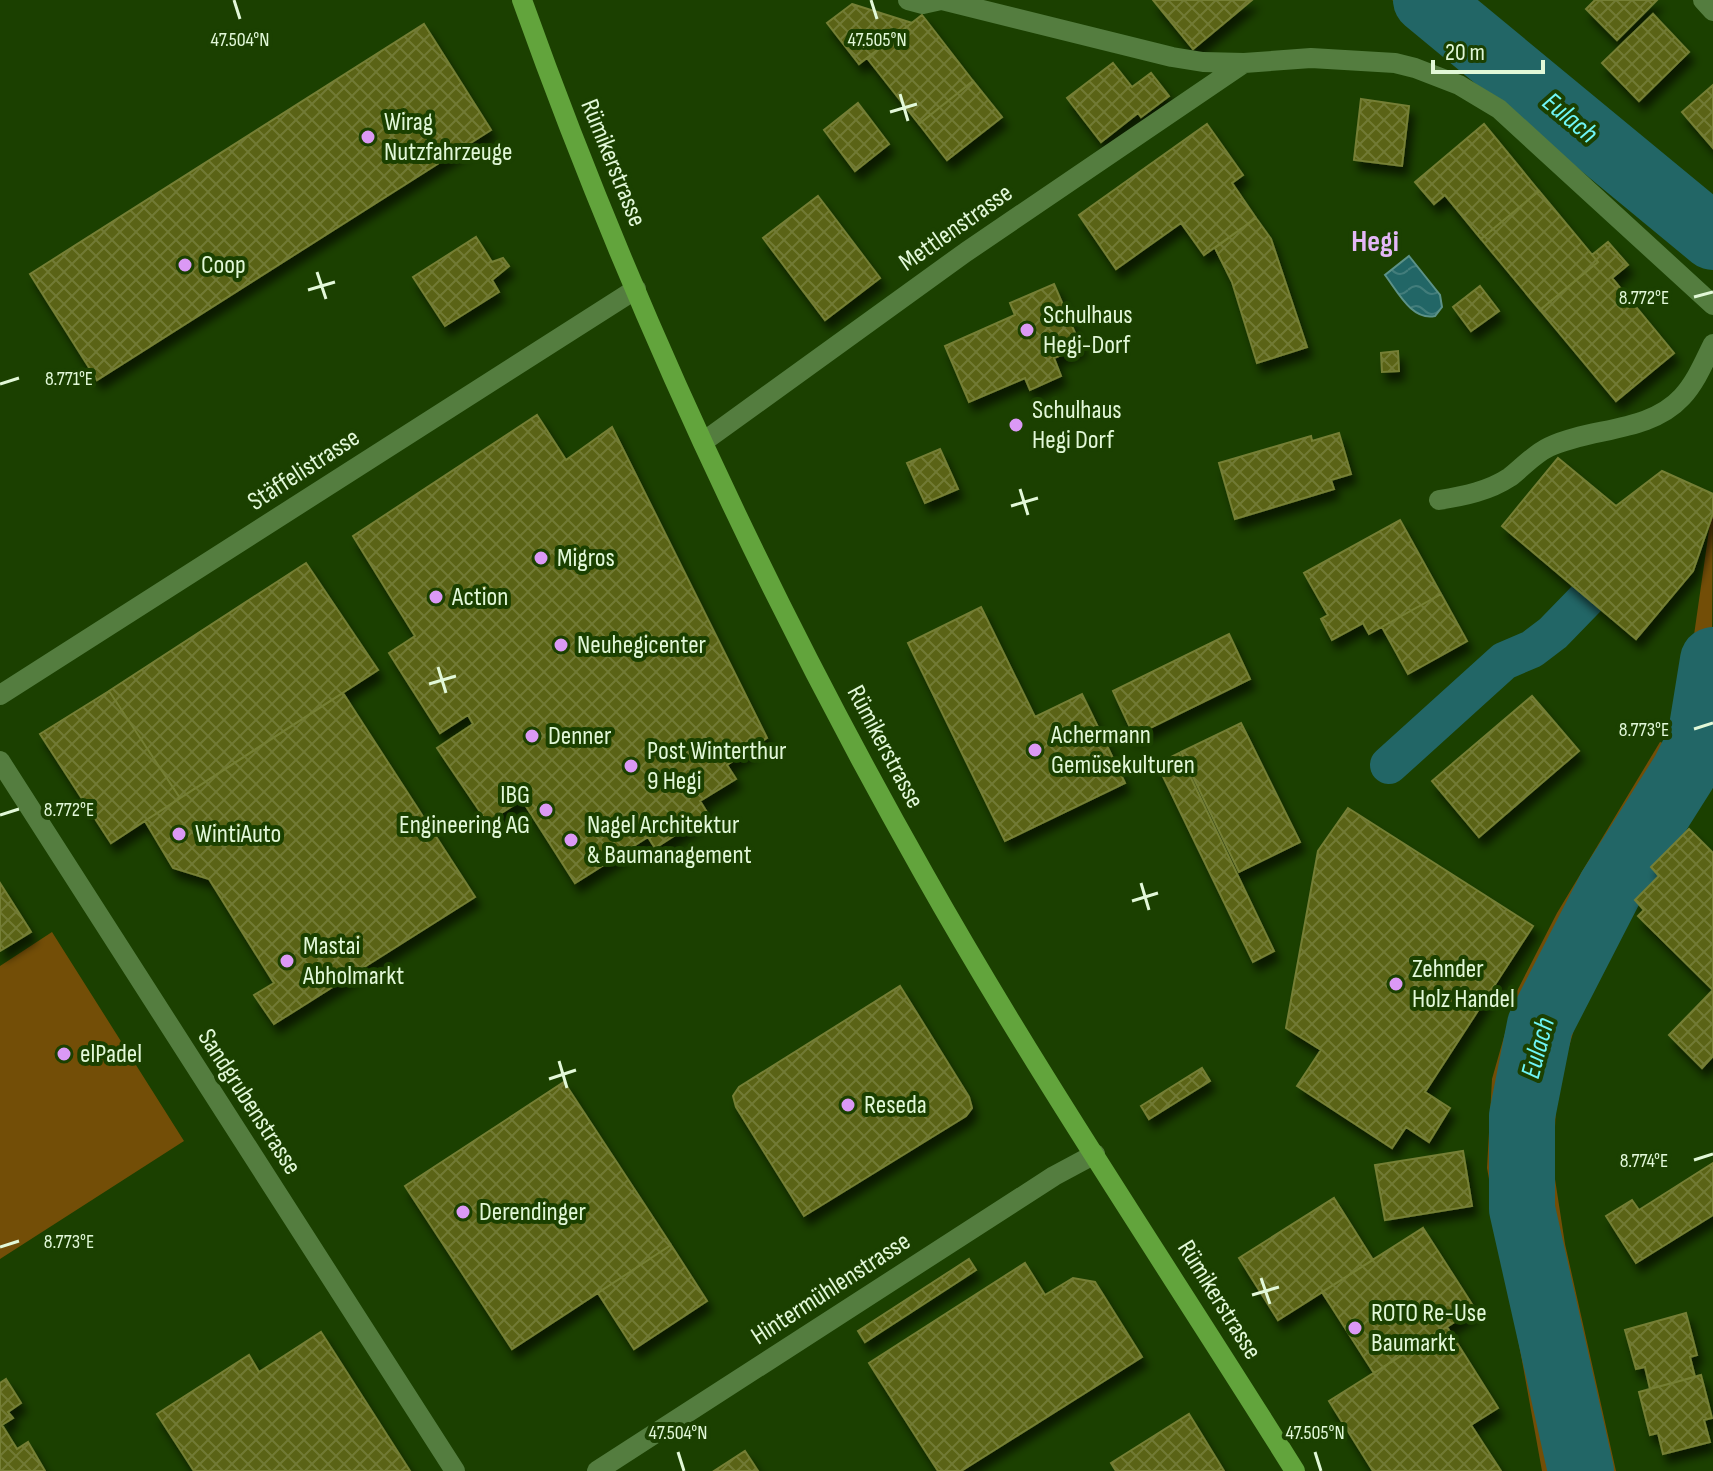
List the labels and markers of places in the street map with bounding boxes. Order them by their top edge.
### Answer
place label: Wirag Nutzfahrzeuge [384,107,512,168]
marker: Wirag Nutzfahrzeuge [359,128,377,146]
place label: Coop [201,250,246,281]
marker: Coop [176,256,194,274]
place label: Schulhaus Hegi-Dorf [1043,300,1133,361]
marker: Schulhaus Hegi-Dorf [1018,321,1036,339]
place label: Schulhaus Hegi Dorf [1032,395,1122,456]
marker: Schulhaus Hegi Dorf [1007,416,1025,434]
place label: Migros [557,543,615,574]
marker: Migros [532,549,550,567]
place label: Action [451,582,508,613]
marker: Action [427,588,445,606]
place label: Neuhegicenter [577,630,707,661]
marker: Neuhegicenter [552,636,570,654]
place label: Achermann Gemüsekulturen [1050,720,1195,781]
place label: Denner [548,721,612,752]
marker: Denner [523,727,541,745]
place label: Post Winterthur 9 Hegi [647,736,787,797]
marker: Achermann Gemüsekulturen [1026,741,1044,759]
marker: Post Winterthur 9 Hegi [622,757,640,775]
place label: IBG Engineering AG [399,780,530,841]
marker: IBG Engineering AG [537,801,555,819]
place label: Nagel Architektur & Baumanagement [587,810,752,871]
place label: WintiAuto [195,819,281,850]
marker: WintiAuto [170,825,188,843]
marker: Nagel Architektur & Baumanagement [562,831,580,849]
place label: Mastai Abholmarkt [302,931,404,992]
marker: Mastai Abholmarkt [278,952,296,970]
place label: Zehnder Holz Handel [1412,954,1515,1015]
marker: Zehnder Holz Handel [1387,975,1405,993]
place label: elPadel [80,1039,142,1070]
marker: elPadel [55,1045,73,1063]
place label: Reseda [864,1090,927,1121]
marker: Reseda [839,1096,857,1114]
place label: Derendinger [479,1197,586,1228]
marker: Derendinger [454,1203,472,1221]
place label: ROTO Re-Use Baumarkt [1371,1298,1487,1359]
marker: ROTO Re-Use Baumarkt [1346,1319,1364,1337]

